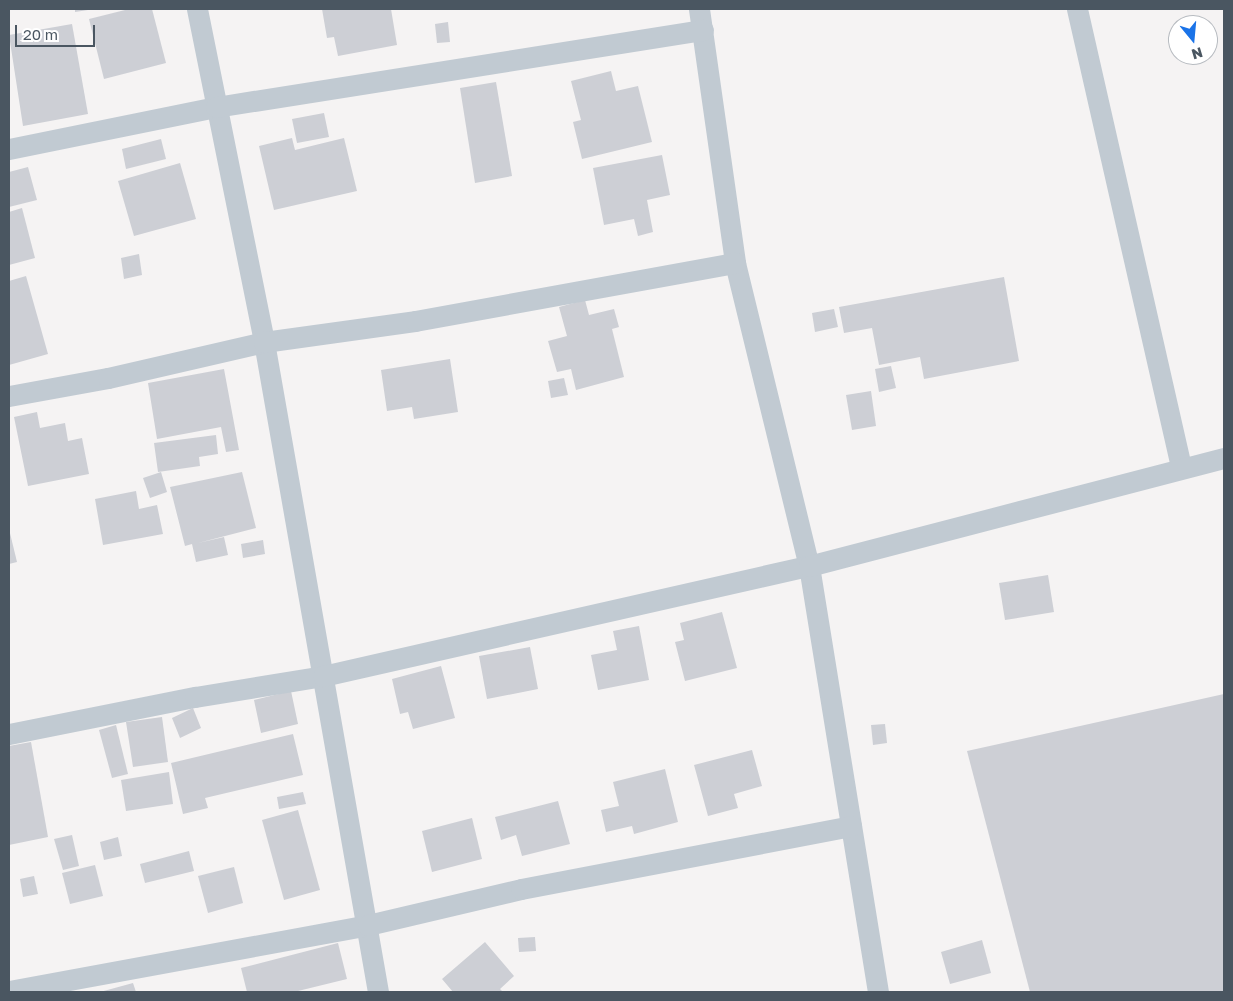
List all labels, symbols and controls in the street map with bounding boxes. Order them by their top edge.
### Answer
scale bar [18,15,98,47]
north arrow [1168,15,1218,65]
text: 20 m [23,25,58,43]
text: N [1190,44,1205,64]

